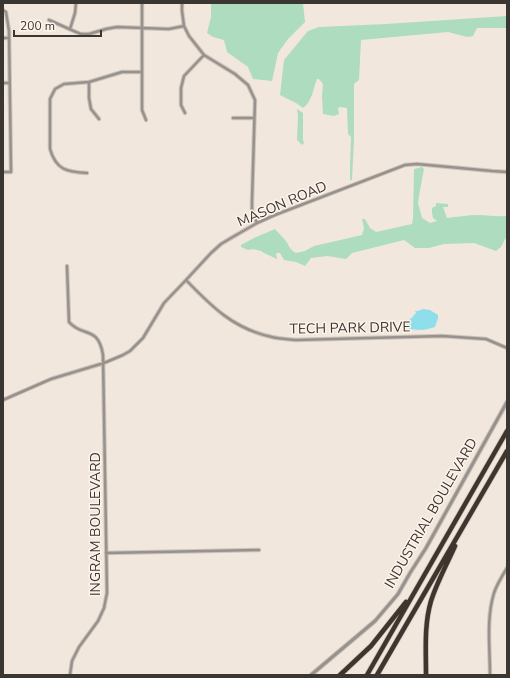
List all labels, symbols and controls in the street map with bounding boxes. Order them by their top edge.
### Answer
scale bar [14,12,101,38]
text: 200 m [20,18,55,34]
street label: MASON ROAD [234,177,330,231]
street label: TECH PARK DRIVE [289,317,411,339]
street label: INDUSTRIAL BOULEVARD [380,434,482,592]
street label: INGRAM BOULEVARD [86,452,105,596]

